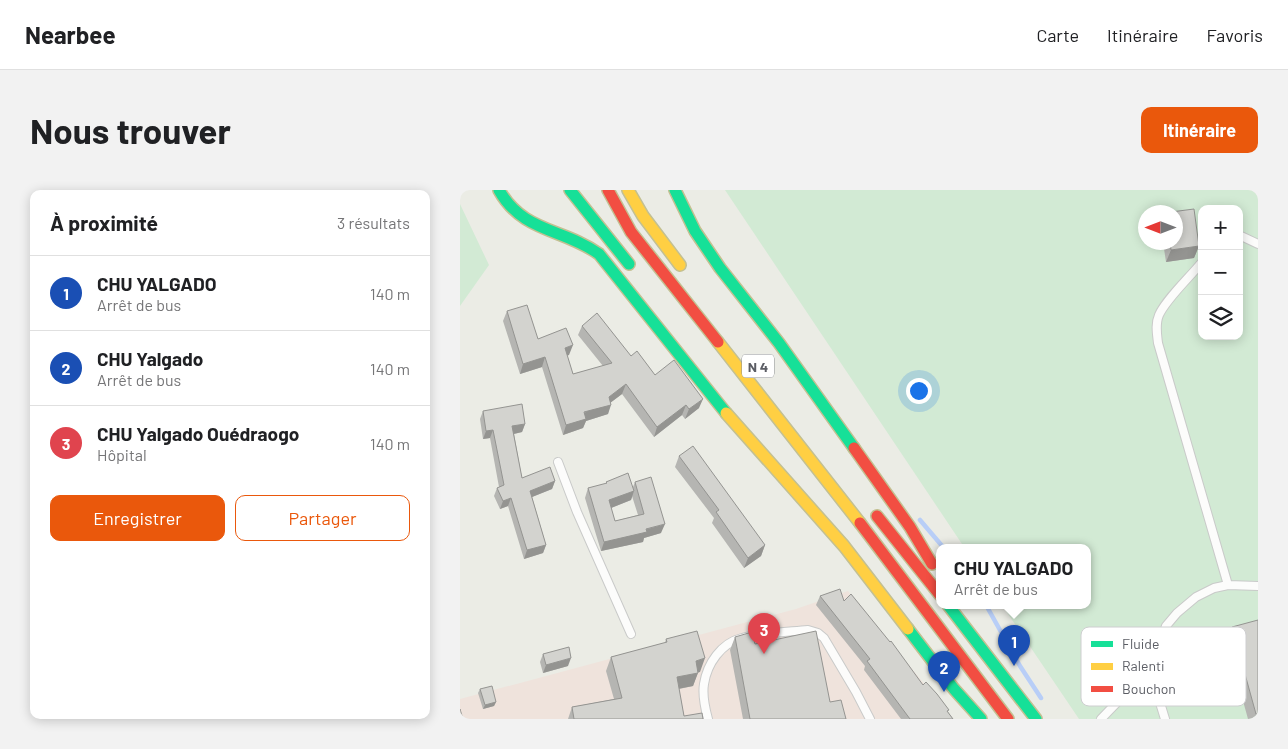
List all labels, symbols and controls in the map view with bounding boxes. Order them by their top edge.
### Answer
text: Nearbee [25,20,116,49]
text: Carte [1036,24,1079,46]
text: Itinéraire [1107,24,1178,46]
text: Favoris [1206,24,1263,46]
button: Itinéraire [1141,107,1258,153]
text: Nous trouver [30,109,231,151]
north arrow [1138,205,1183,250]
map controls [1198,205,1243,340]
button: + [1198,205,1243,250]
text: À proximité [50,210,158,235]
text: 3 résultats [337,213,410,232]
button: − [1198,250,1243,295]
text: CHU YALGADO [97,272,217,295]
text: 1 [63,284,69,303]
text: 140 m [370,284,410,303]
text: Arrêt de bus [97,295,181,314]
button: layers [1198,295,1243,340]
text: CHU Yalgado [97,347,203,370]
road number: N 4 [742,355,774,378]
text: 2 [62,359,70,378]
text: 140 m [370,359,410,378]
text: Arrêt de bus [97,370,181,389]
your location [906,378,932,404]
text: CHU Yalgado Ouédraogo [97,422,299,445]
text: 3 [62,434,70,453]
text: 140 m [370,434,410,453]
text: Hôpital [97,445,147,464]
button: Enregistrer [50,495,225,541]
button: Partager [235,495,410,541]
popup [936,544,1091,609]
text: CHU YALGADO [954,556,1073,579]
text: Arrêt de bus [954,579,1038,598]
pin: 3 [748,613,780,654]
pin: 1 [998,625,1030,666]
legend [1081,627,1246,706]
text: Fluide [1122,635,1159,652]
pin: 2 [928,651,960,692]
text: Ralenti [1122,657,1165,674]
text: Bouchon [1122,680,1176,697]

